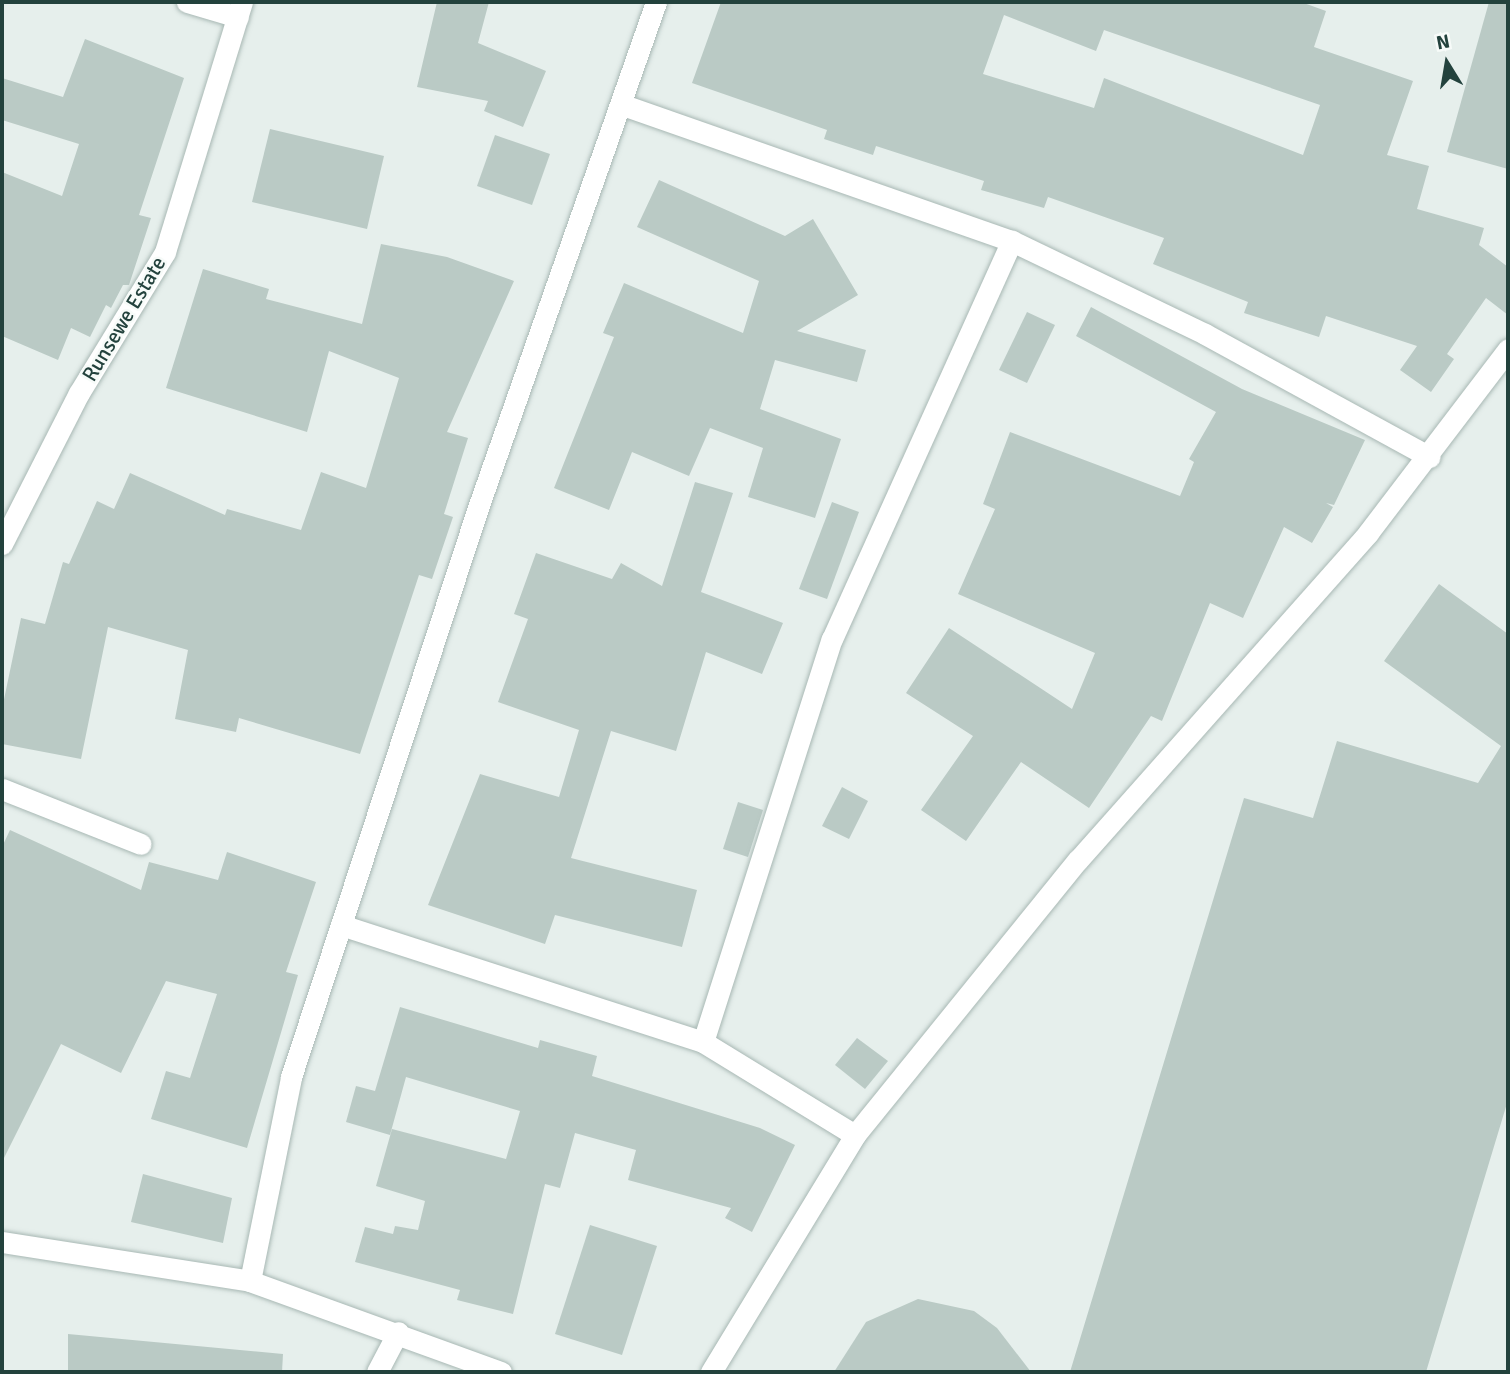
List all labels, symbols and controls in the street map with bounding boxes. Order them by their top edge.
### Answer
north arrow [1412,28,1482,98]
text: N [1434,29,1452,55]
street label: Runsewe Estate [77,252,171,386]

